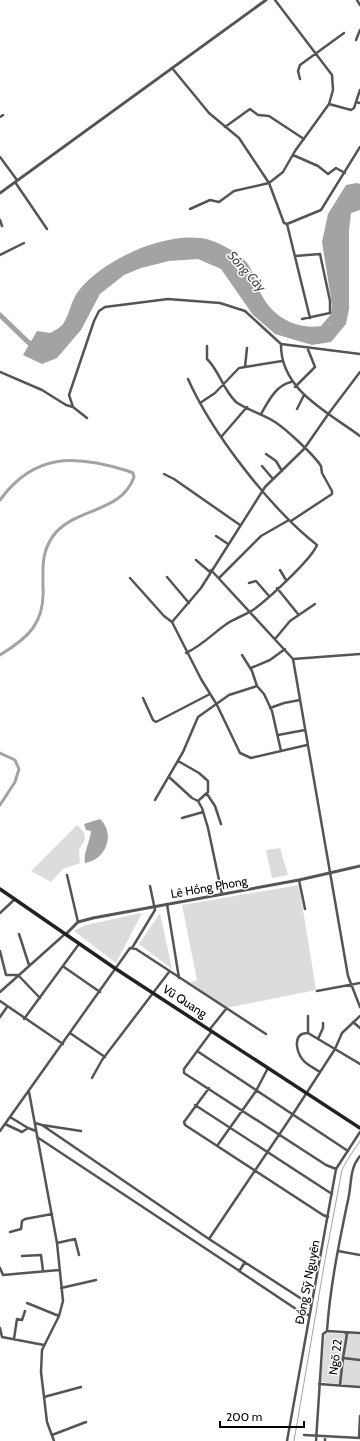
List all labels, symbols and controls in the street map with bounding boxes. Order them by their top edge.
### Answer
water label: Sông Cày [225,247,270,295]
street label: Lê Hồng Phong [169,873,250,901]
street label: Vũ Quang [160,981,211,1021]
street label: Đồng Sỹ Nguyên [291,1238,323,1325]
street label: Ngõ 22 [325,1338,345,1376]
scale bar [220,1403,304,1429]
text: 200 m [226,1409,262,1424]

